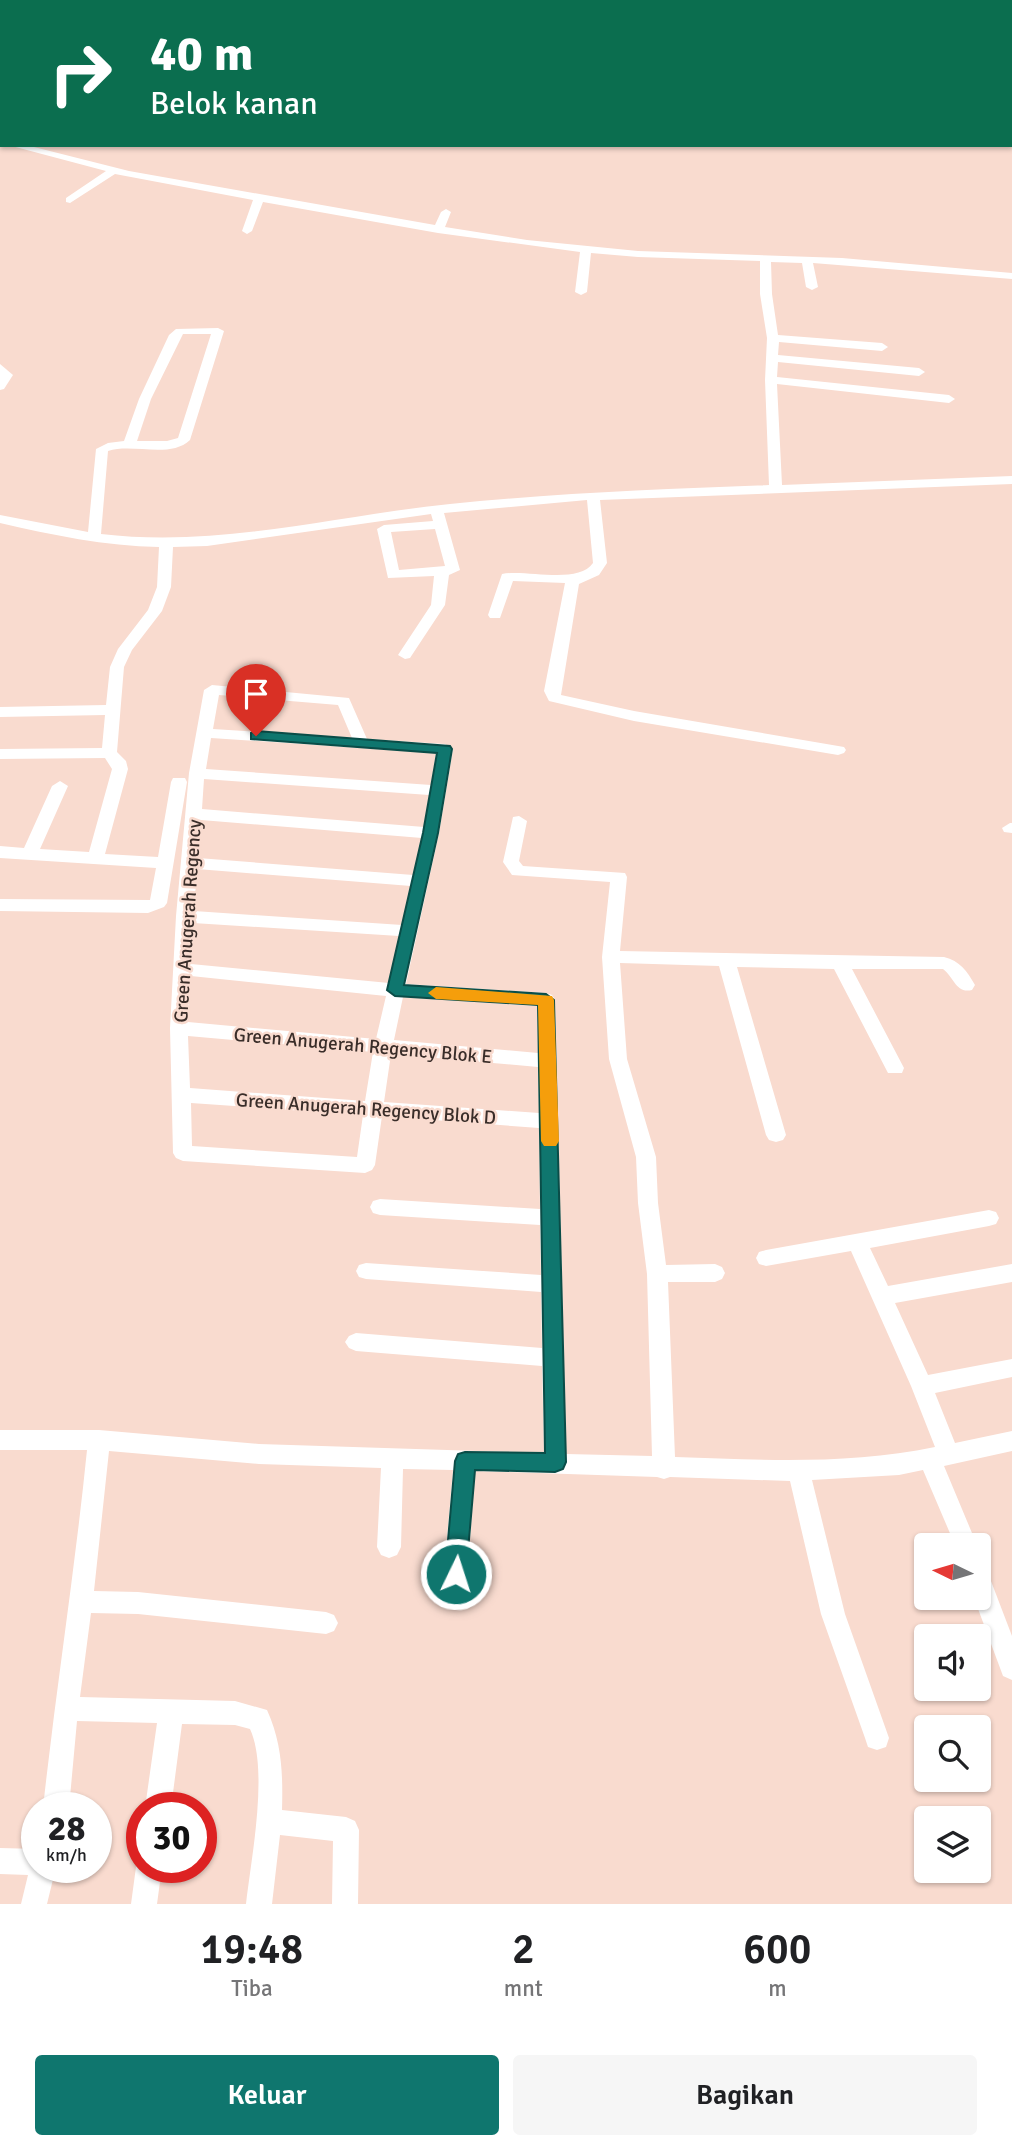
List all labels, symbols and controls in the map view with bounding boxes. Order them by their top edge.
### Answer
text: 40 m [150,24,253,84]
icon: right [35,28,126,119]
text: Belok kanan [150,84,318,123]
pin [226,664,286,736]
icon: arrive [237,675,275,713]
street label: Green Anugerah Regency [169,818,207,1024]
street label: Green Anugerah Regency Blok E [233,1023,493,1069]
street label: Green Anugerah Regency Blok D [235,1088,497,1130]
north arrow [914,1533,990,1610]
map controls [914,1533,991,1883]
position arrow [419,1537,493,1611]
button: sound [914,1624,991,1701]
button: search [914,1715,991,1792]
speed limit sign: 30 [126,1792,217,1883]
button: layers [914,1806,991,1883]
text: 28 [48,1807,85,1850]
text: km/h [46,1844,87,1866]
text: 19:48 [201,1924,303,1975]
text: 2 [512,1924,535,1975]
text: 600 [743,1924,811,1975]
text: Tiba [231,1974,273,2003]
text: mnt [504,1974,543,2003]
text: m [768,1974,787,2003]
button: Keluar [35,2055,499,2135]
button: Bagikan [513,2055,977,2135]

